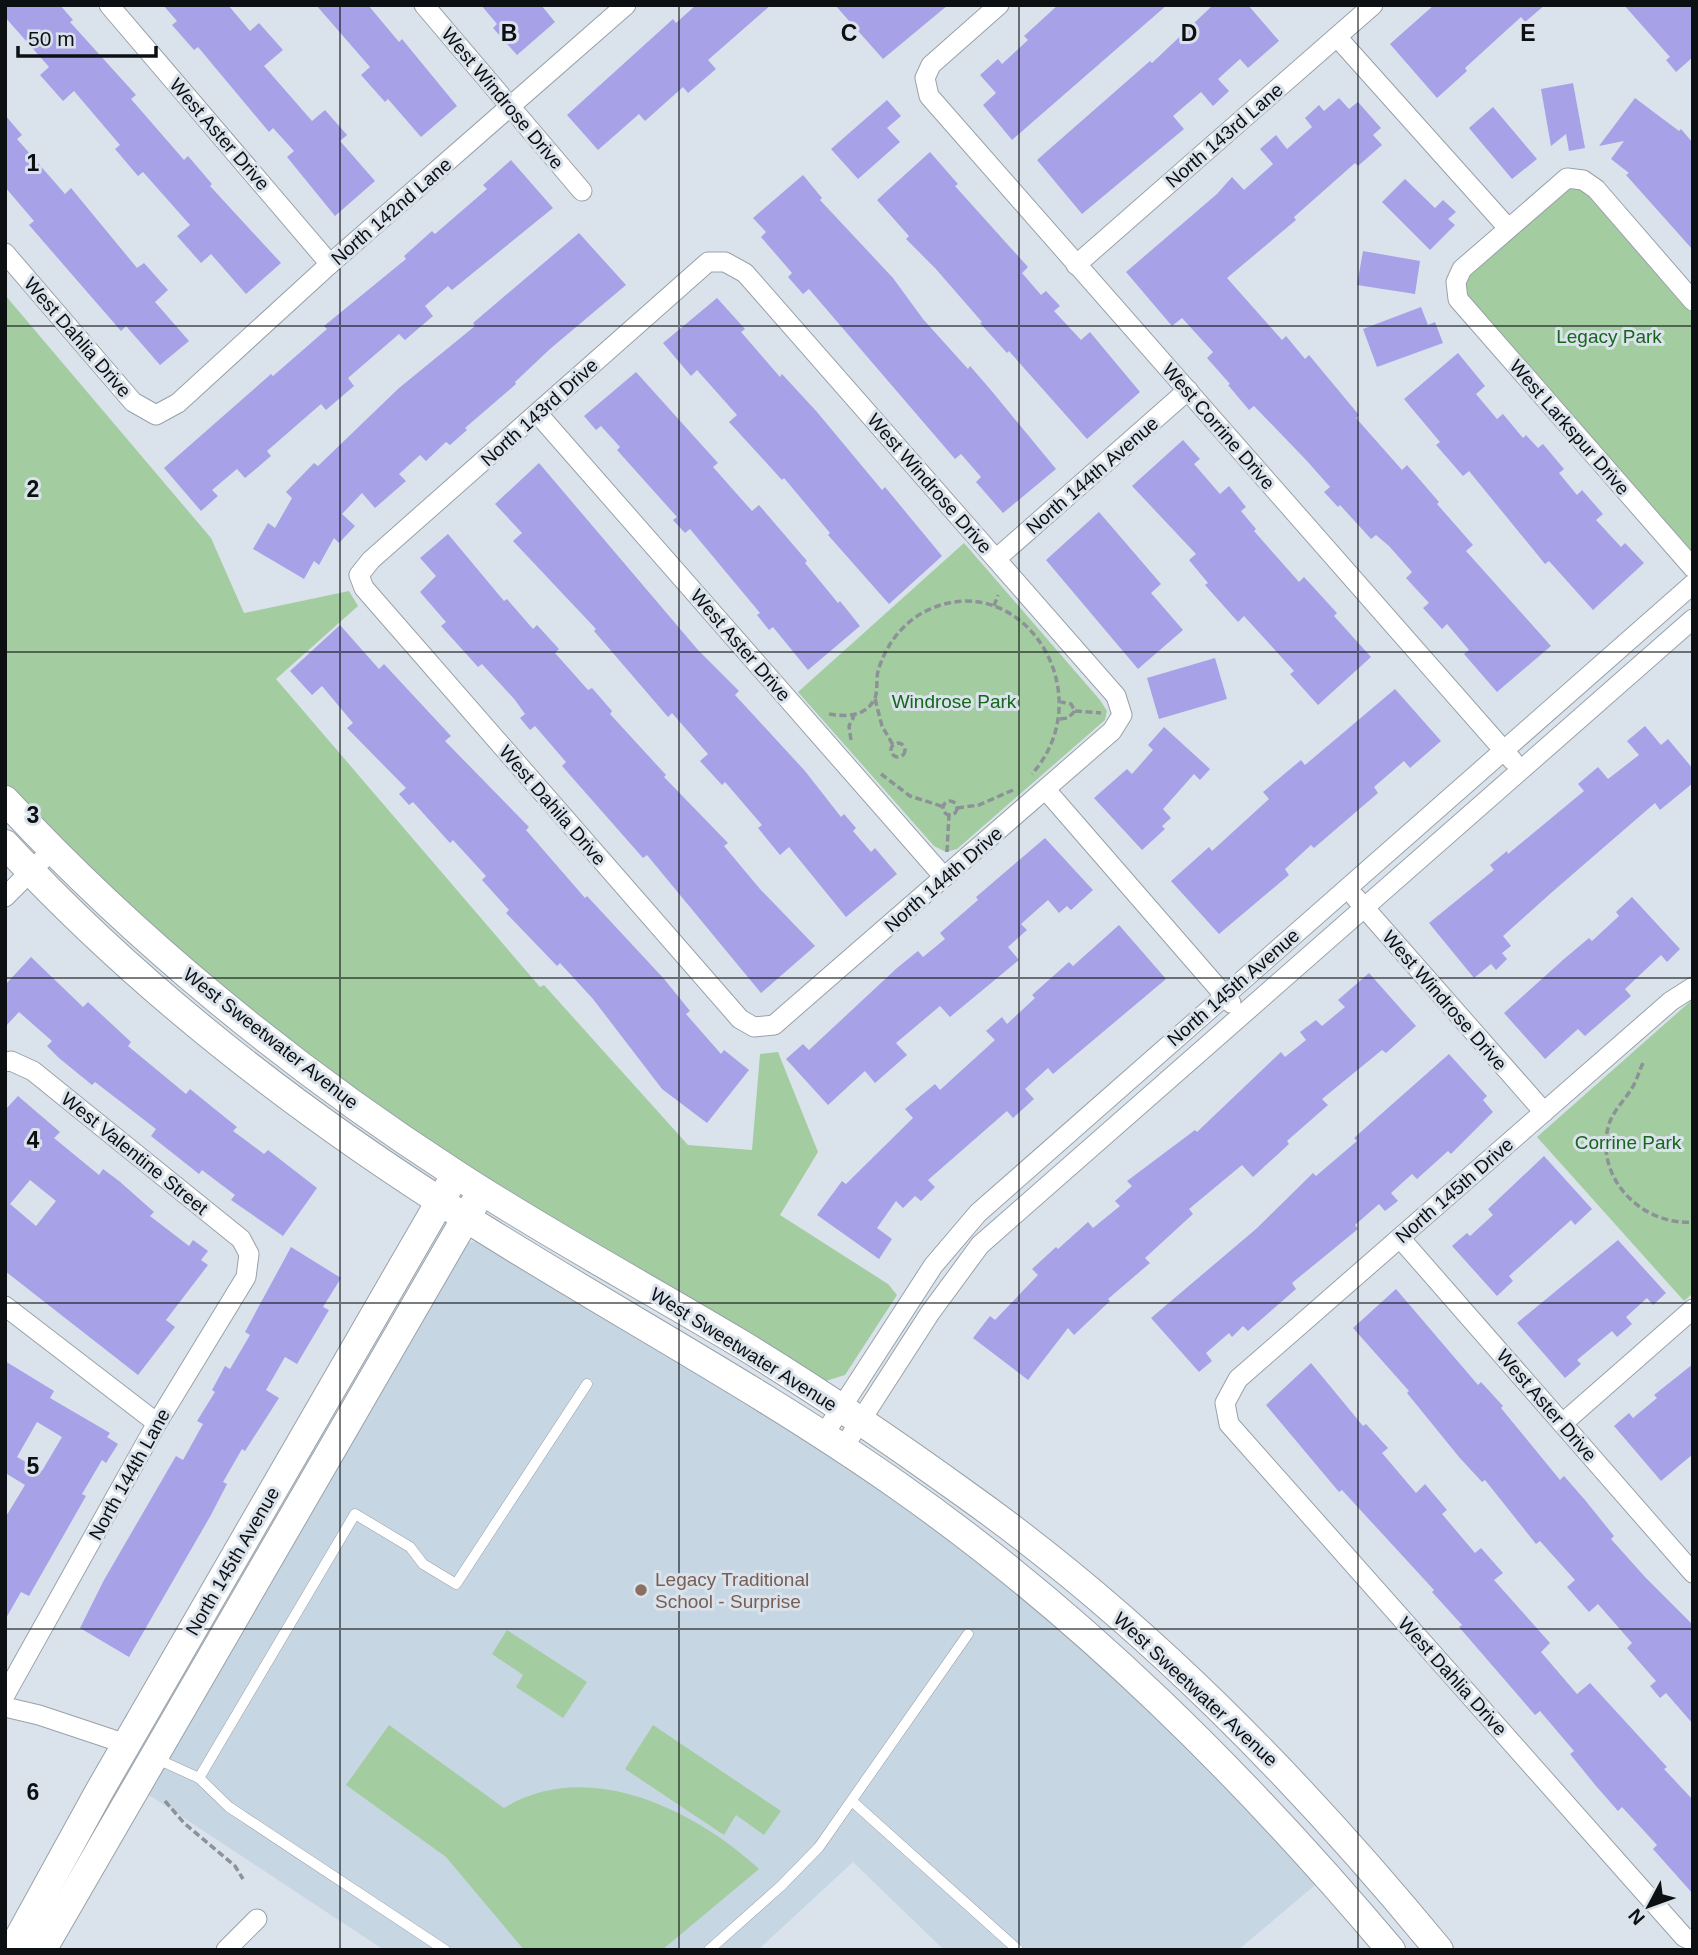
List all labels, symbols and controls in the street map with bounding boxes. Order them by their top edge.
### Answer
scale bar [18,14,156,58]
text: B [501,20,517,46]
text: C [841,20,857,46]
text: D [1181,20,1197,46]
text: E [1520,20,1536,46]
street label: West Windrose Drive [437,23,568,173]
text: 50 m [28,27,75,50]
street label: West Aster Drive [165,74,274,194]
street label: North 143rd Lane [1162,79,1287,192]
text: 1 [27,150,40,176]
street label: North 142nd Lane [327,154,456,269]
street label: West Dahlia Drive [20,273,135,401]
park label: Legacy Park [1556,326,1662,347]
street label: North 143rd Drive [477,354,602,470]
street label: West Larkspur Drive [1505,356,1634,499]
street label: West Corrine Drive [1158,359,1279,494]
street label: West Windrose Drive [863,409,996,557]
street label: North 144th Avenue [1022,412,1162,538]
text: 2 [27,476,39,502]
street label: West Aster Drive [686,585,795,705]
park label: Windrose Park [892,691,1017,712]
street label: West Dahila Drive [495,741,610,869]
text: 3 [27,802,39,828]
street label: North 144th Drive [880,823,1006,936]
street label: North 145th Avenue [1163,924,1303,1050]
street label: West Windrose Drive [1378,926,1511,1074]
street label: West Sweetwater Avenue [179,964,362,1113]
street label: West Valentine Street [57,1088,213,1219]
text: 4 [27,1127,40,1153]
park label: Corrine Park [1575,1132,1682,1153]
street label: North 145th Drive [1391,1134,1517,1247]
street label: West Sweetwater Avenue [647,1283,841,1416]
street label: West Aster Drive [1492,1345,1601,1465]
street label: North 144th Lane [85,1405,174,1544]
text: 5 [27,1453,40,1479]
street label: North 145th Avenue [181,1483,283,1639]
place label: Legacy Traditional School - Surprise [655,1569,809,1612]
marker: Legacy Traditional School - Surprise [633,1582,649,1598]
street label: West Sweetwater Avenue [1110,1608,1282,1771]
street label: West Dahlia Drive [1394,1613,1511,1740]
text: 6 [27,1779,39,1805]
north arrow [1614,1871,1684,1941]
text: N [1624,1905,1649,1929]

